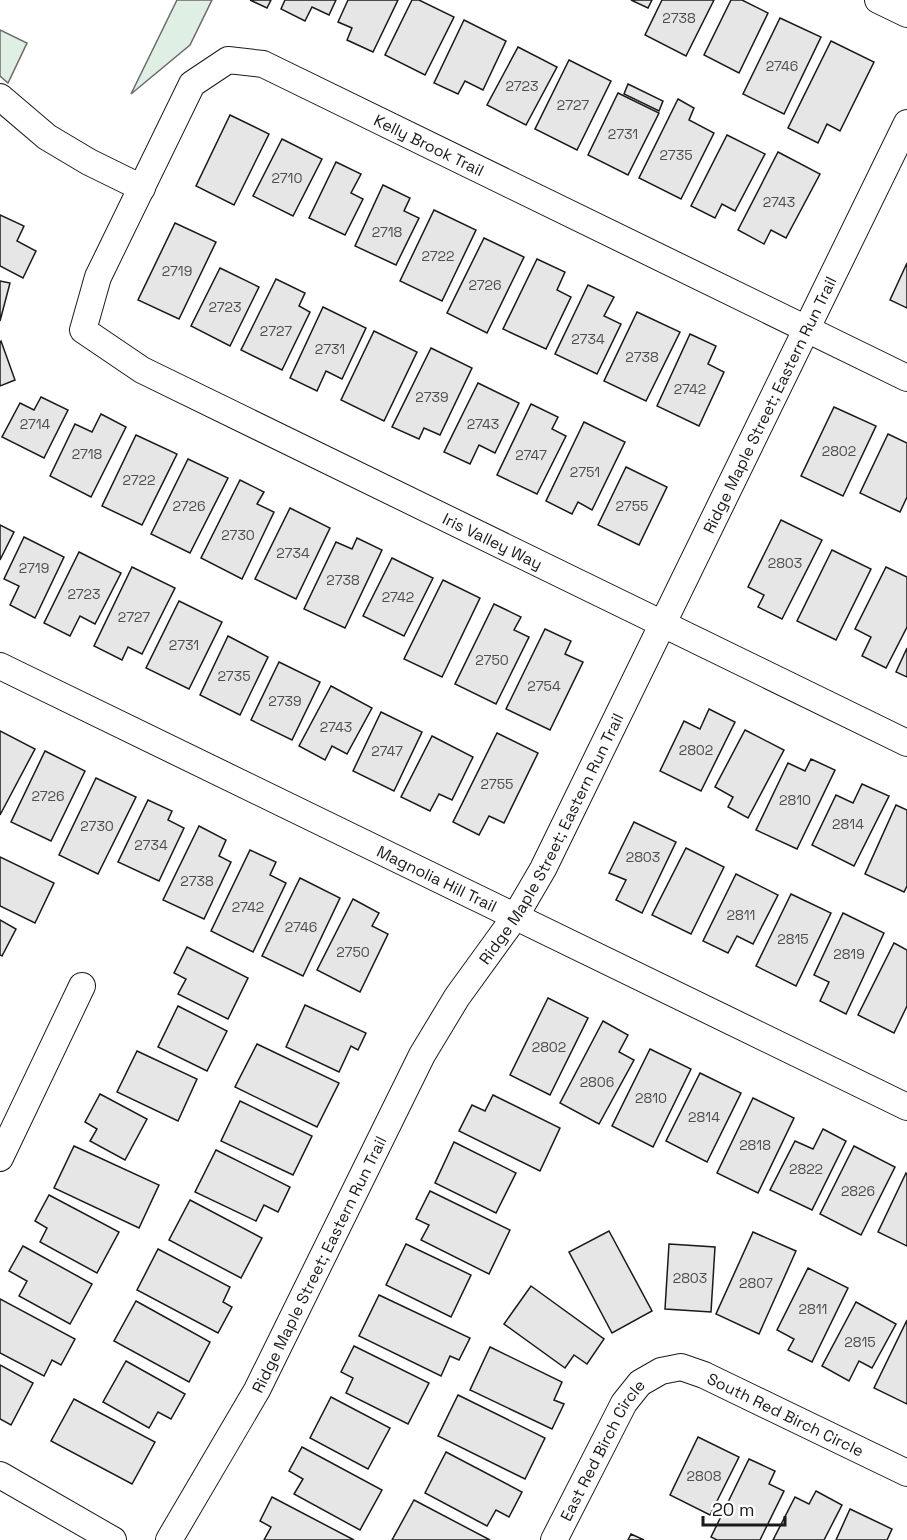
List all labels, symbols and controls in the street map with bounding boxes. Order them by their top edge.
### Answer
house number: 2738 [662,9,696,27]
house number: 2746 [766,57,798,75]
house number: 2723 [506,77,538,95]
house number: 2727 [557,96,589,114]
street label: Kelly Brook Trail [370,110,487,181]
house number: 2731 [608,125,638,143]
house number: 2735 [659,146,693,164]
house number: 2710 [272,169,302,187]
house number: 2743 [763,193,795,211]
house number: 2718 [372,223,403,241]
house number: 2722 [422,247,454,265]
house number: 2719 [162,262,192,280]
street label: Ridge Maple Street; Eastern Run Trail [698,273,842,537]
house number: 2726 [468,276,502,294]
house number: 2723 [209,298,241,316]
house number: 2727 [260,322,292,340]
house number: 2734 [571,330,605,348]
house number: 2731 [315,340,345,358]
house number: 2738 [625,348,659,366]
house number: 2742 [674,380,706,398]
house number: 2739 [415,388,449,406]
house number: 2714 [20,415,51,433]
house number: 2743 [467,415,499,433]
house number: 2802 [822,442,856,460]
house number: 2718 [72,445,103,463]
house number: 2747 [515,446,547,464]
house number: 2751 [570,463,600,481]
house number: 2722 [123,471,155,489]
house number: 2726 [172,497,206,515]
house number: 2755 [616,497,649,515]
street label: Iris Valley Way [439,508,546,575]
house number: 2730 [221,526,255,544]
house number: 2734 [276,544,310,562]
house number: 2803 [768,554,802,572]
house number: 2719 [19,559,49,577]
house number: 2738 [326,571,360,589]
house number: 2723 [68,585,100,603]
house number: 2742 [382,588,414,606]
house number: 2727 [118,608,150,626]
house number: 2731 [169,636,199,654]
house number: 2750 [475,651,509,669]
house number: 2735 [217,667,251,685]
house number: 2754 [527,677,561,695]
house number: 2739 [268,692,302,710]
street label: Ridge Maple Street; Eastern Run Trail [474,710,628,969]
house number: 2743 [320,718,352,736]
house number: 2802 [679,741,713,759]
house number: 2747 [371,742,403,760]
house number: 2755 [481,775,514,793]
house number: 2726 [31,787,65,805]
house number: 2810 [779,791,811,809]
house number: 2814 [832,815,864,833]
house number: 2730 [80,817,114,835]
house number: 2734 [134,836,168,854]
street label: Magnolia Hill Trail [373,841,500,917]
house number: 2803 [626,848,660,866]
house number: 2738 [180,872,214,890]
house number: 2742 [232,898,264,916]
house number: 2811 [727,906,755,924]
house number: 2746 [285,918,317,936]
house number: 2815 [777,930,809,948]
house number: 2750 [336,943,370,961]
house number: 2819 [833,945,865,963]
house number: 2802 [532,1038,566,1056]
house number: 2806 [580,1073,614,1091]
house number: 2810 [635,1089,667,1107]
house number: 2814 [688,1108,720,1126]
street label: Ridge Maple Street; Eastern Run Trail [247,1133,391,1396]
house number: 2818 [739,1136,771,1154]
house number: 2822 [789,1160,823,1178]
house number: 2826 [841,1182,875,1200]
house number: 2803 [673,1269,707,1287]
house number: 2807 [739,1274,773,1292]
house number: 2811 [799,1300,827,1318]
house number: 2815 [844,1333,876,1351]
street label: South Red Birch Circle [704,1368,867,1462]
street label: East Red Birch Circle [555,1375,650,1525]
house number: 2808 [687,1467,722,1485]
scale bar [703,1489,786,1527]
text: 20 m [712,1498,755,1521]

